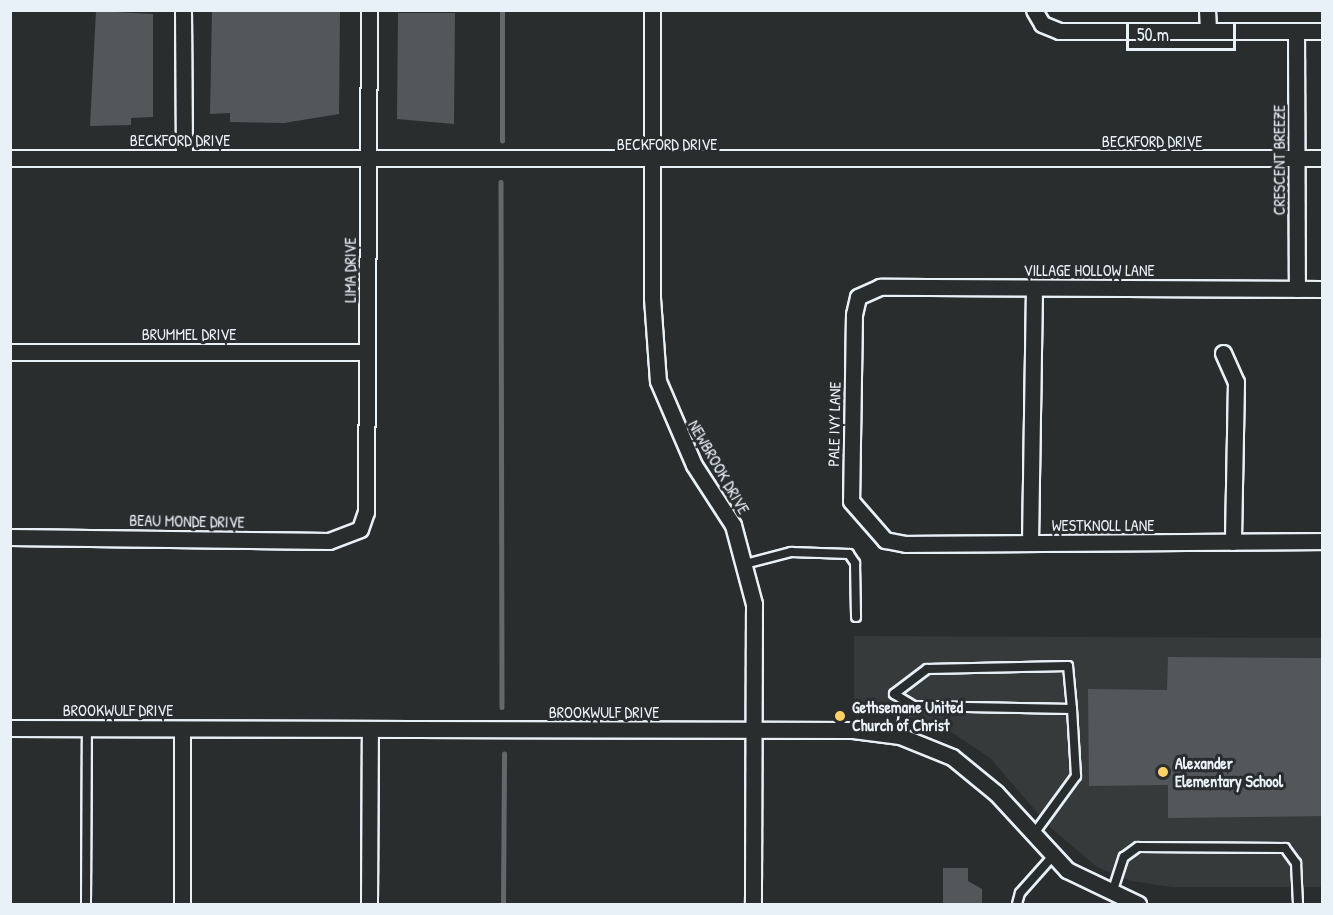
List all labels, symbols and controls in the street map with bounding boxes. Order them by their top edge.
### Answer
scale bar [1129,12,1238,50]
text: 50 m [1137,22,1169,47]
street label: CRESCENT BREEZE [1269,105,1289,215]
street label: BECKFORD DRIVE [130,130,230,150]
street label: BECKFORD DRIVE [1102,131,1202,151]
street label: BECKFORD DRIVE [617,134,717,154]
street label: LIMA DRIVE [340,237,360,303]
street label: VILLAGE HOLLOW LANE [1024,260,1154,280]
street label: BRUMMEL DRIVE [142,324,236,344]
street label: PALE IVY LANE [824,381,844,467]
street label: NEWBROOK DRIVE [684,417,754,517]
street label: BEAU MONDE DRIVE [129,510,245,532]
street label: WESTKNOLL LANE [1052,515,1154,535]
place label: Gethsemane United Church of Christ [852,697,963,735]
street label: BROOKWULF DRIVE [63,700,173,720]
street label: BROOKWULF DRIVE [549,702,659,722]
marker: Gethsemane United Church of Christ [833,709,847,723]
place label: Alexander Elementary School [1175,753,1283,791]
marker: Alexander Elementary School [1156,765,1170,779]

